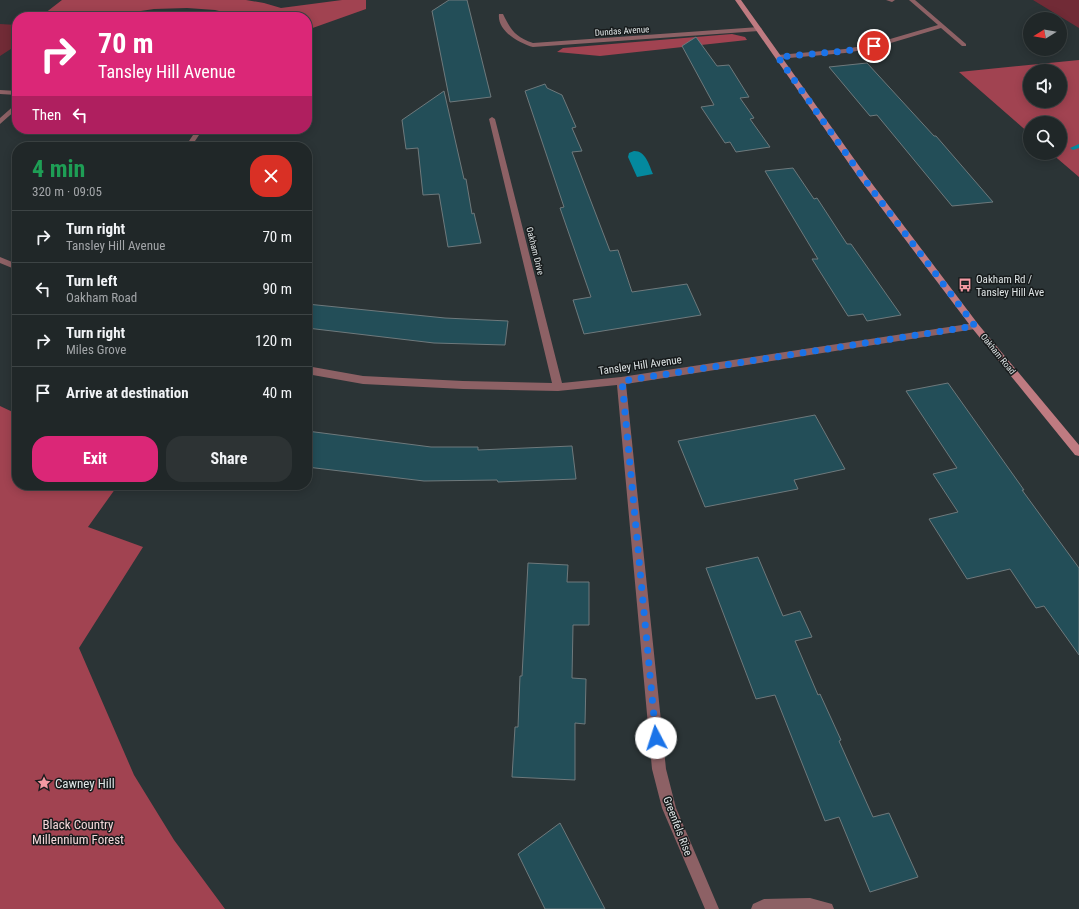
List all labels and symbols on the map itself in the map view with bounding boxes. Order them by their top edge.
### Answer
north arrow [1023,12,1067,56]
street label: Dundas Avenue [594,24,650,38]
pin [857,29,891,63]
street label: Oakham Drive [524,226,546,276]
place label: Oakham Rd / Tansley Hill Ave [976,273,1044,299]
bus stop icon: Oakham Rd / Tansley Hill Ave [957,277,973,293]
street label: Oakham Road [979,332,1017,376]
street label: Tansley Hill Avenue [598,353,683,378]
position arrow [635,717,677,759]
place icon: Cawney Hill [36,775,52,791]
place label: Cawney Hill [55,776,115,791]
street label: Greenfels Rise [660,795,695,858]
park label: Black Country Millennium Forest [32,817,124,847]

